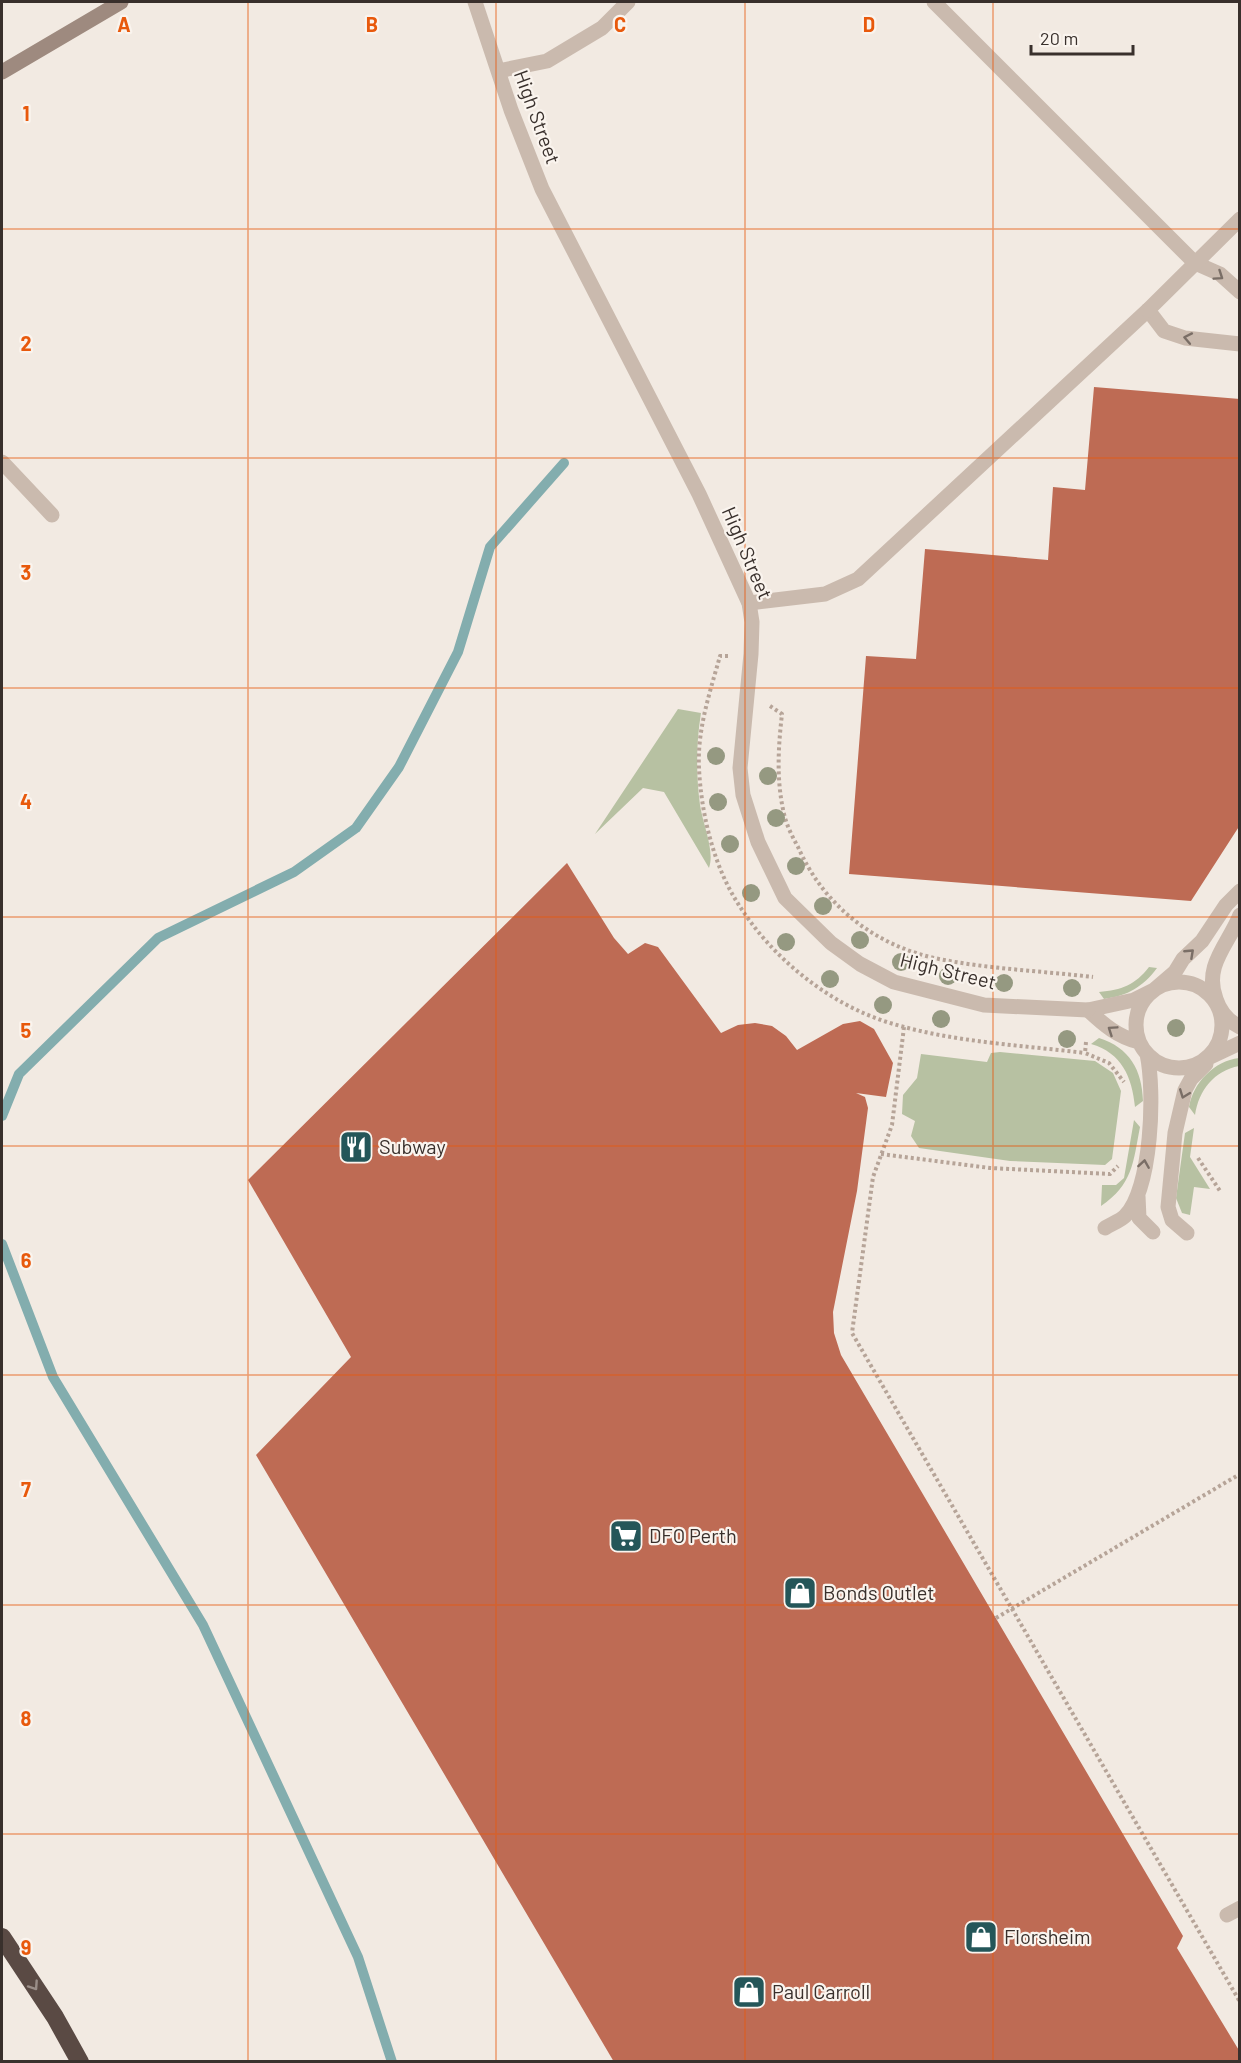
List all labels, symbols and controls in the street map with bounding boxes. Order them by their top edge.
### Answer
text: A [117,12,131,36]
text: B [366,12,378,36]
text: C [614,12,626,36]
text: D [863,12,875,36]
scale bar [1031,18,1133,56]
text: 20 m [1040,27,1078,49]
street label: High Street [510,66,566,167]
text: 1 [22,101,30,125]
one-way arrow [1212,268,1223,279]
text: 2 [20,331,32,355]
one-way arrow [1183,332,1193,345]
street label: High Street [718,503,778,603]
text: 3 [21,560,31,584]
text: 4 [20,789,32,813]
street label: High Street [898,946,999,994]
one-way arrow [1183,949,1193,960]
text: 5 [21,1018,32,1042]
one-way arrow [1107,1026,1118,1037]
one-way arrow [1179,1088,1192,1098]
restaurant icon: Subway [338,1129,374,1165]
place label: Subway [379,1134,446,1158]
one-way arrow [1137,1160,1150,1170]
text: 6 [21,1248,32,1272]
text: 7 [21,1477,31,1501]
supermarket icon: DFO Perth [608,1518,644,1554]
place label: DFO Perth [649,1523,737,1547]
shop icon: Bonds Outlet [782,1575,818,1611]
place label: Bonds Outlet [823,1580,934,1604]
text: 8 [21,1706,32,1730]
shop icon: Florsheim [963,1919,999,1955]
place label: Florsheim [1004,1924,1091,1948]
text: 9 [21,1935,31,1959]
shop icon: Paul Carroll [731,1974,767,2010]
one-way arrow [27,1979,38,1990]
place label: Paul Carroll [772,1979,870,2003]

